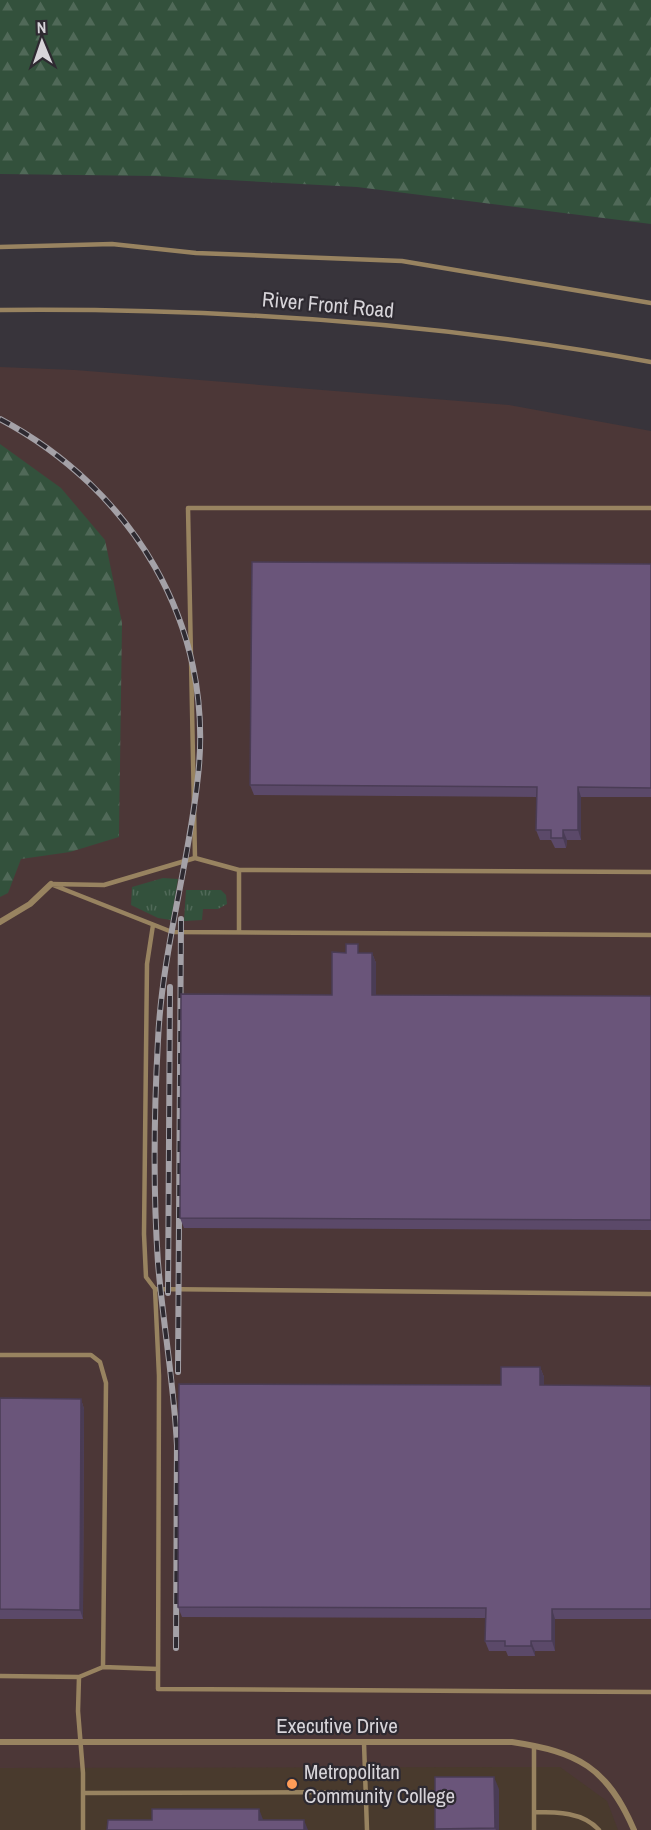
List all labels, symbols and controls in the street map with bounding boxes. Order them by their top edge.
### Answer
north arrow [12,12,72,72]
text: N [36,16,47,38]
street label: River Front Road [261,284,395,325]
street label: Executive Drive [276,1711,398,1740]
place label: Metropolitan Community College [304,1757,455,1810]
marker: Metropolitan Community College [285,1777,299,1791]

